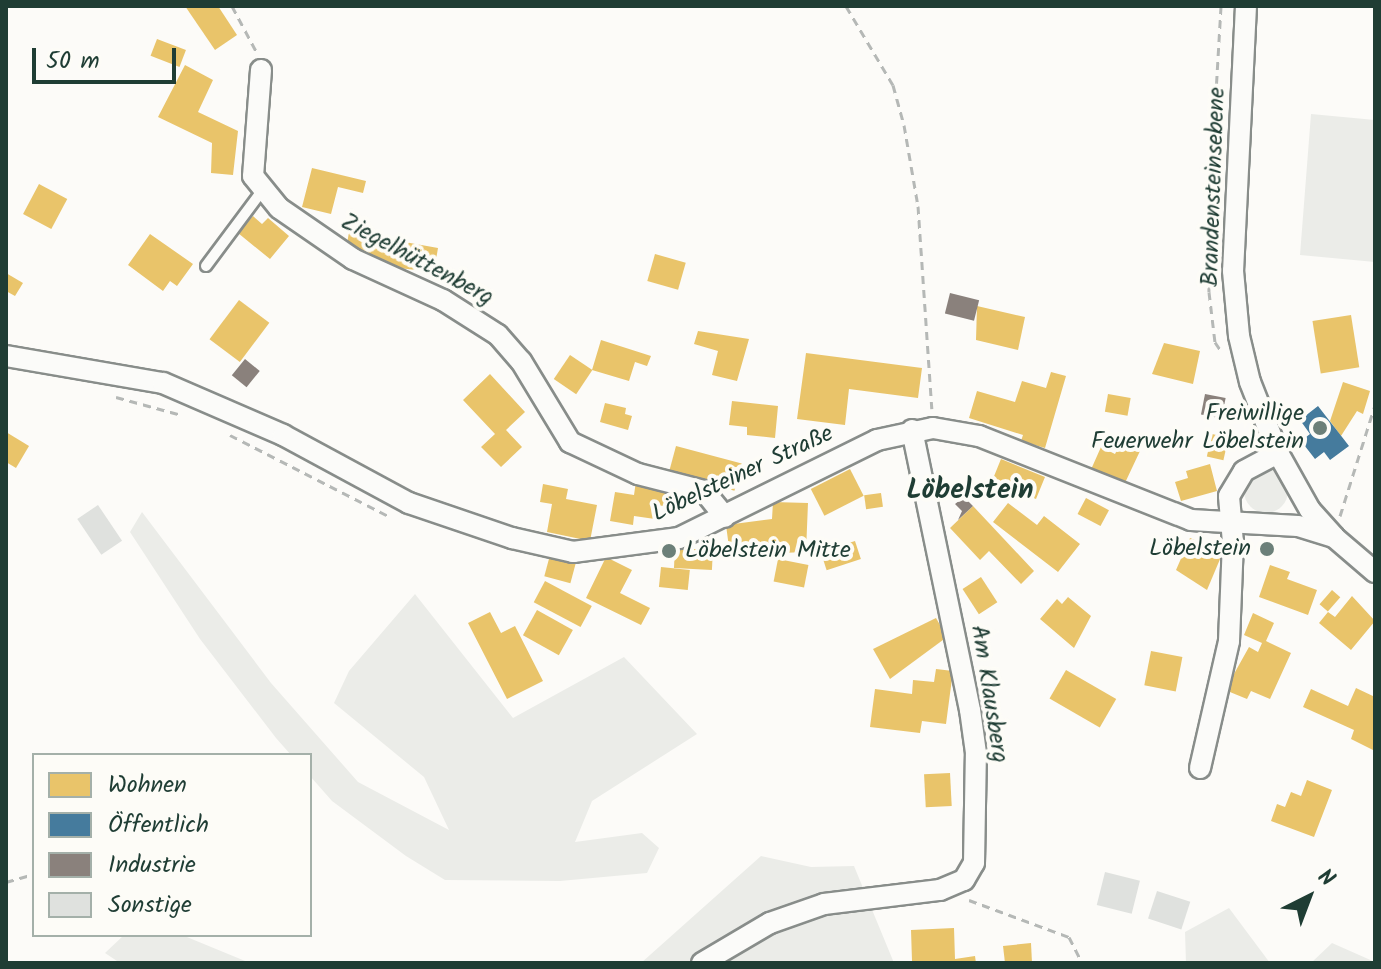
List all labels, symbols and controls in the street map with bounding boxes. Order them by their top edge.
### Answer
scale bar [36,32,180,82]
text: 50 m [46,42,100,81]
street label: Brandensteinsebene [1196,87,1232,287]
street label: Ziegelhüttenberg [336,208,498,312]
place label: Freiwillige Feuerwehr Löbelstein [1091,400,1304,456]
street label: Löbelsteiner Straße [648,419,838,529]
marker: Freiwillige Feuerwehr Löbelstein [1311,419,1329,437]
district label: Löbelstein [906,474,1034,508]
place label: Löbelstein [1149,535,1251,563]
place label: Löbelstein Mitte [685,537,851,565]
marker: Löbelstein [1258,540,1276,558]
marker: Löbelstein Mitte [660,542,678,560]
street label: Am Klausberg [964,623,1014,765]
legend [32,753,312,937]
text: Wohnen [108,766,187,805]
text: Öffentlich [108,806,209,845]
text: Industrie [108,846,196,885]
north arrow [1269,857,1349,937]
text: N [1309,861,1342,896]
text: Sonstige [108,886,192,925]

